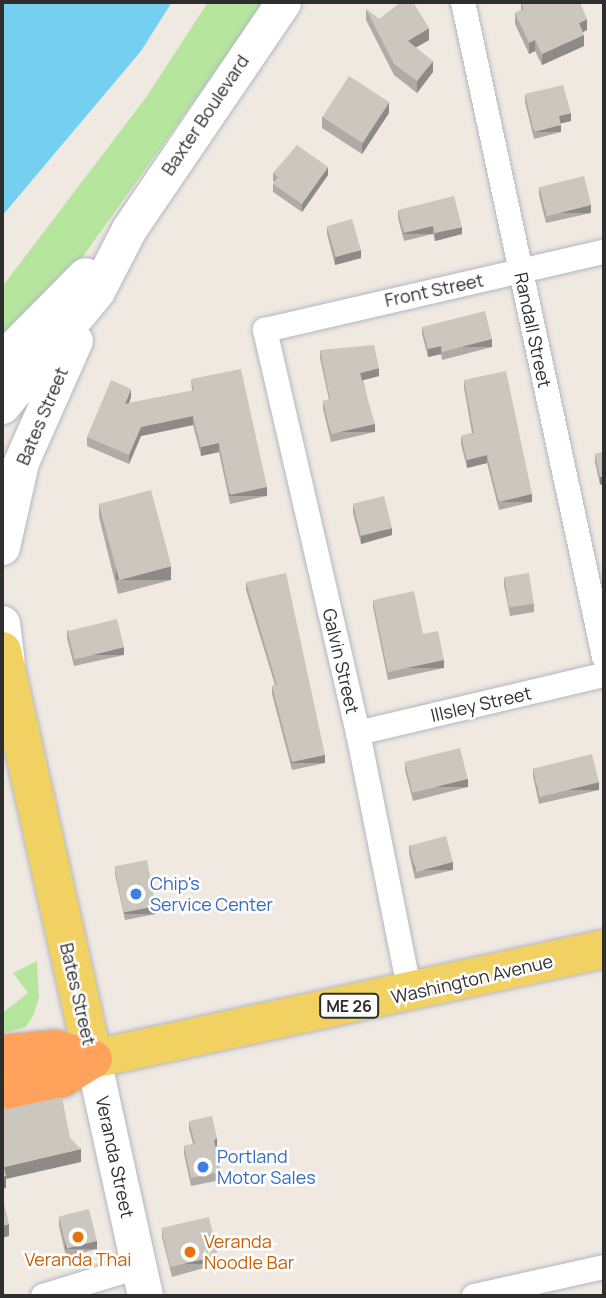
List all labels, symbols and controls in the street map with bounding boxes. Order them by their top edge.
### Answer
street label: Baxter Boulevard [157,51,253,179]
street label: Front Street [383,269,485,311]
street label: Randall Street [510,270,556,390]
street label: Bates Street [12,364,72,468]
street label: Galvin Street [318,606,364,716]
street label: Illsley Street [429,682,533,726]
place label: Chip's Service Center [150,873,273,916]
marker: Chip's Service Center [128,886,144,902]
street label: Bates Street [56,941,100,1047]
street label: Washington Avenue [389,950,555,1008]
road number: ME 26 [318,994,380,1018]
street label: Veranda Street [92,1094,138,1220]
place label: Portland Motor Sales [217,1146,316,1188]
marker: Portland Motor Sales [195,1159,211,1175]
marker: Veranda Thai [70,1229,86,1245]
place label: Veranda Noodle Bar [204,1231,294,1274]
marker: Veranda Noodle Bar [182,1244,198,1260]
place label: Veranda Thai [25,1248,131,1270]

